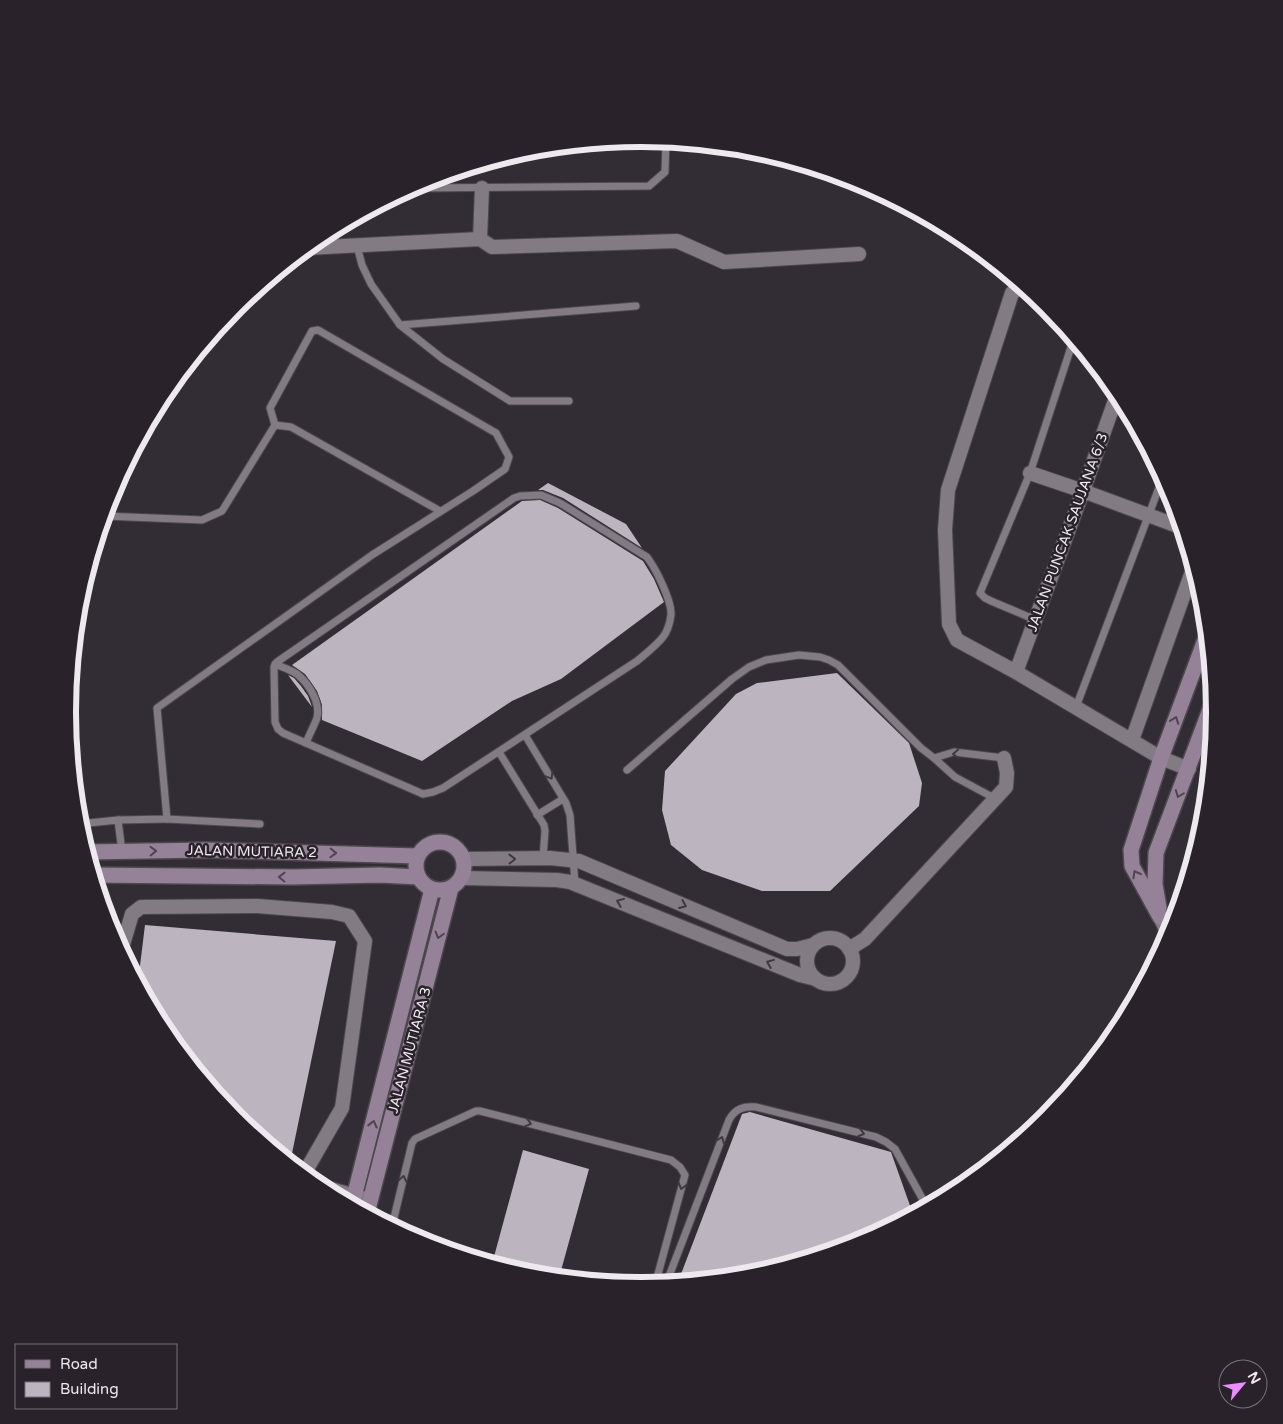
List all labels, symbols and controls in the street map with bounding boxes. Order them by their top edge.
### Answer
street label: JALAN PUNCAK SAUJANA 6/3 [1024,431,1111,634]
one-way arrow [1169,717,1179,725]
one-way arrow [951,748,959,759]
one-way arrow [543,771,553,780]
one-way arrow [1175,789,1185,798]
street label: JALAN MUTIARA 2 [187,842,317,861]
one-way arrow [150,846,158,856]
one-way arrow [330,848,338,858]
one-way arrow [508,854,516,864]
one-way arrow [1133,871,1143,880]
one-way arrow [278,872,286,882]
one-way arrow [616,898,625,908]
one-way arrow [678,898,687,909]
one-way arrow [434,931,445,940]
one-way arrow [767,958,775,968]
street label: JALAN MUTIARA 3 [384,985,435,1115]
one-way arrow [523,1117,532,1128]
one-way arrow [367,1120,377,1128]
one-way arrow [856,1127,865,1138]
one-way arrow [715,1136,725,1145]
one-way arrow [397,1174,408,1183]
one-way arrow [677,1181,687,1189]
legend [15,1344,178,1409]
text: Road [60,1355,98,1373]
north arrow [1218,1359,1268,1409]
text: N [1244,1369,1264,1387]
text: Building [60,1380,119,1398]

